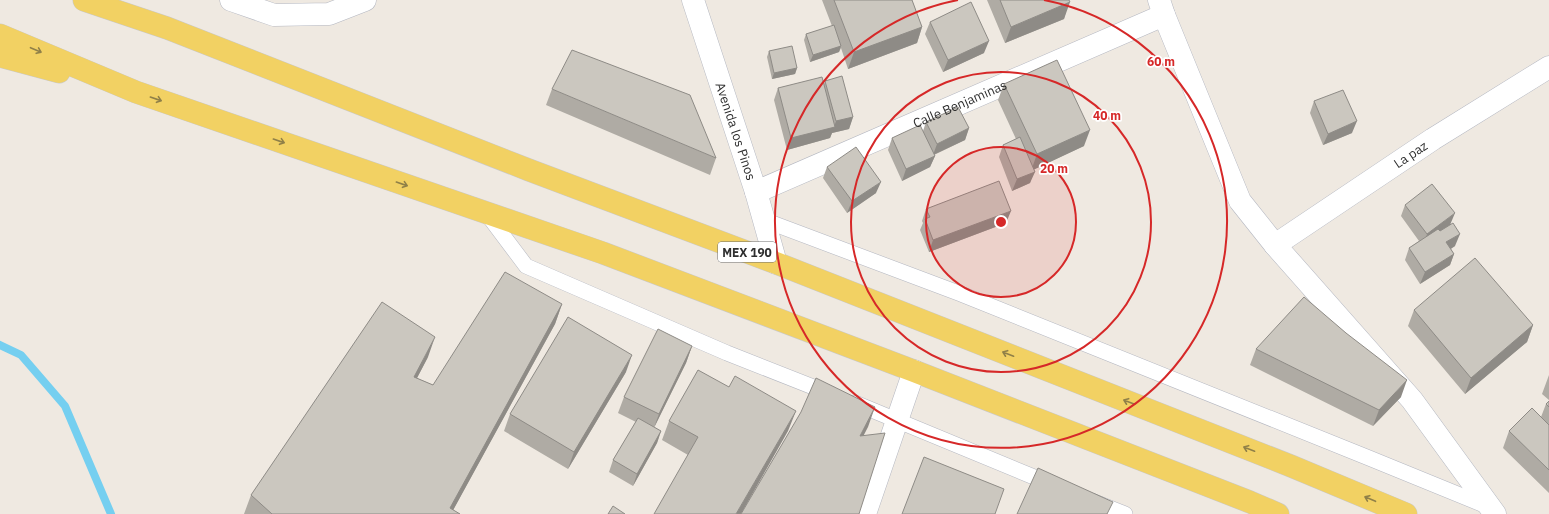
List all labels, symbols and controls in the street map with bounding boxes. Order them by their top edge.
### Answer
one-way arrow [29,46,41,54]
text: 60 m [1147,54,1175,69]
street label: Calle Benjaminas [910,76,1009,132]
street label: Avenida los Pinos [712,80,760,182]
one-way arrow [150,96,163,103]
text: 40 m [1093,108,1121,123]
street label: La paz [1390,137,1430,172]
one-way arrow [273,138,285,146]
text: 20 m [1040,161,1068,176]
one-way arrow [395,181,408,188]
centre of rings [994,215,1008,229]
road number: MEX 190 [718,242,776,262]
one-way arrow [1002,350,1014,358]
one-way arrow [1123,397,1135,405]
one-way arrow [1244,445,1256,453]
one-way arrow [1364,495,1376,502]

